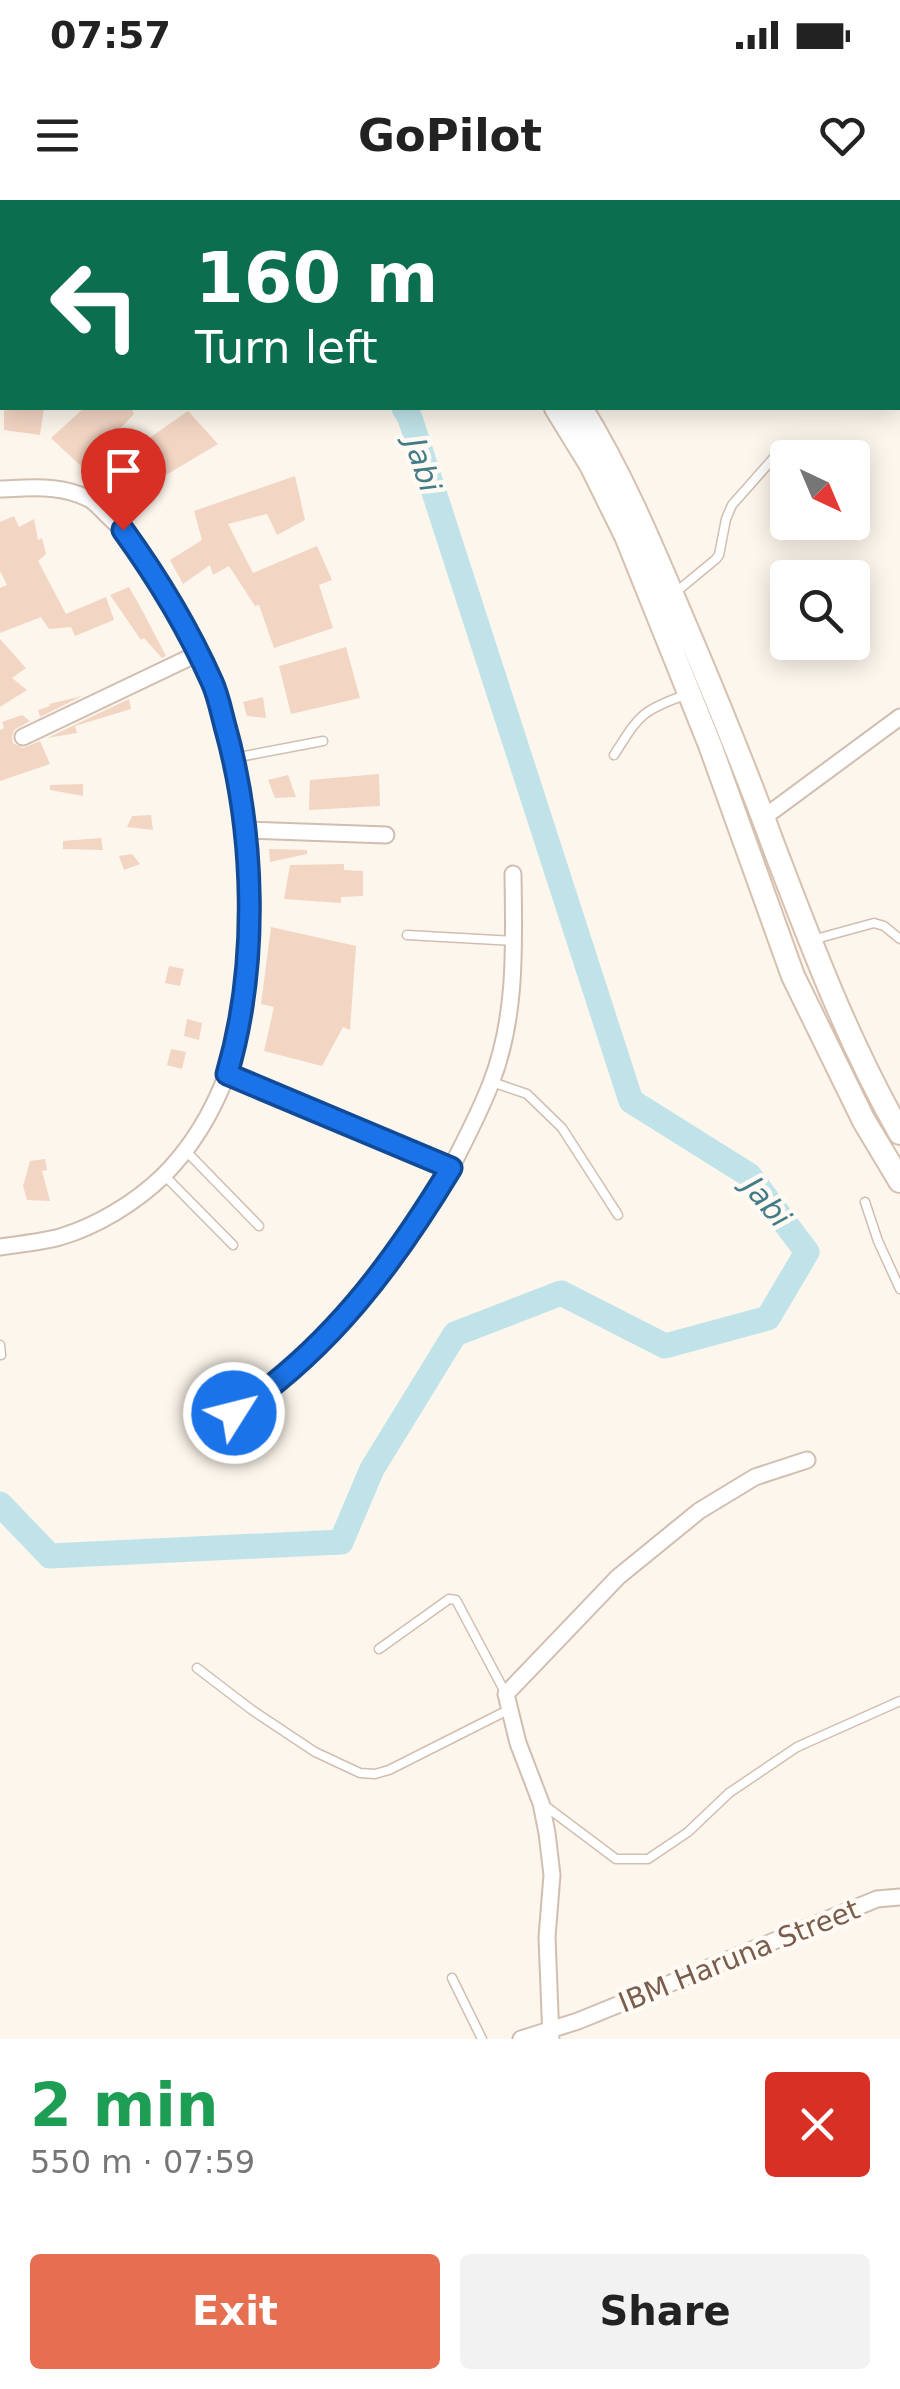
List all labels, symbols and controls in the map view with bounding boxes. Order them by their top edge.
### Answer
text: 07:57 [50,13,171,57]
icon: menu [30,108,85,163]
icon: heart [815,108,870,163]
text: GoPilot [358,109,542,162]
text: 160 m [195,237,438,319]
icon: left [30,240,160,370]
text: Turn left [195,321,378,374]
pin [81,428,166,531]
water label: Jabi [396,429,448,497]
north arrow [770,440,870,540]
map controls [770,440,870,660]
icon: arrive [96,443,151,498]
button: search [770,560,870,660]
water label: Jabi [733,1166,798,1235]
position arrow [182,1361,286,1465]
street label: IBM Haruna Street [614,1893,864,2019]
text: 2 min [30,2070,218,2140]
button: close [765,2072,870,2177]
text: 550 m · 07:59 [30,2143,255,2181]
button: Exit [30,2254,440,2369]
button: Share [460,2254,870,2369]

